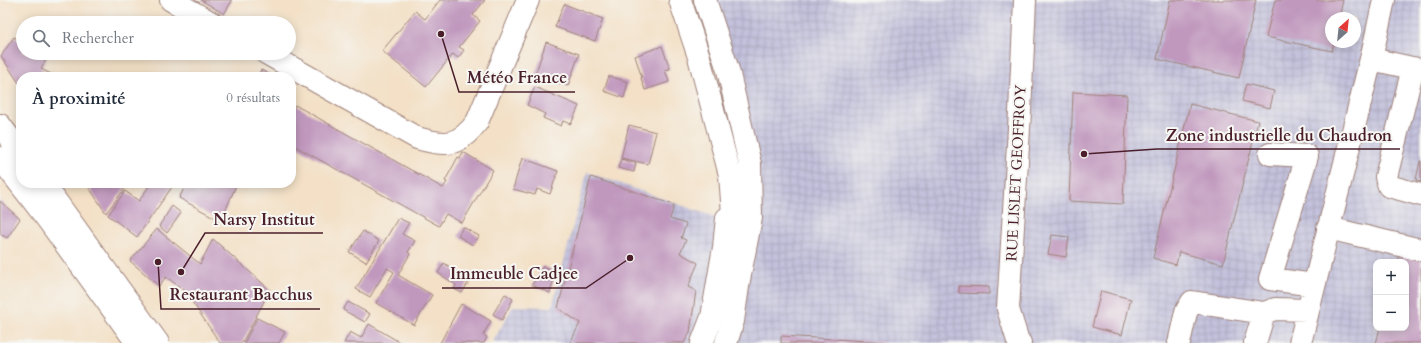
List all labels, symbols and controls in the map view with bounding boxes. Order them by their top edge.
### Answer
north arrow [1325,12,1361,48]
search box [16,16,296,60]
icon: search [30,27,52,49]
text: Rechercher [62,28,134,48]
callout: Météo France [459,64,575,92]
text: Météo France [467,67,567,89]
street label: RUE LISLET GEOFFROY [1001,83,1031,262]
text: À proximité [32,87,126,110]
text: 0 résultats [226,89,280,107]
callout: Zone industrielle du Chaudron [1157,121,1400,149]
text: Zone industrielle du Chaudron [1166,125,1393,147]
callout: Narsy Institut [205,205,323,233]
text: Narsy Institut [213,209,315,231]
map controls [1373,259,1409,331]
button: + [1373,259,1409,295]
callout: Immeuble Cadjee [442,260,586,288]
text: Immeuble Cadjee [450,263,578,285]
callout: Restaurant Bacchus [161,281,320,309]
text: Restaurant Bacchus [170,284,313,306]
button: − [1373,295,1409,331]

